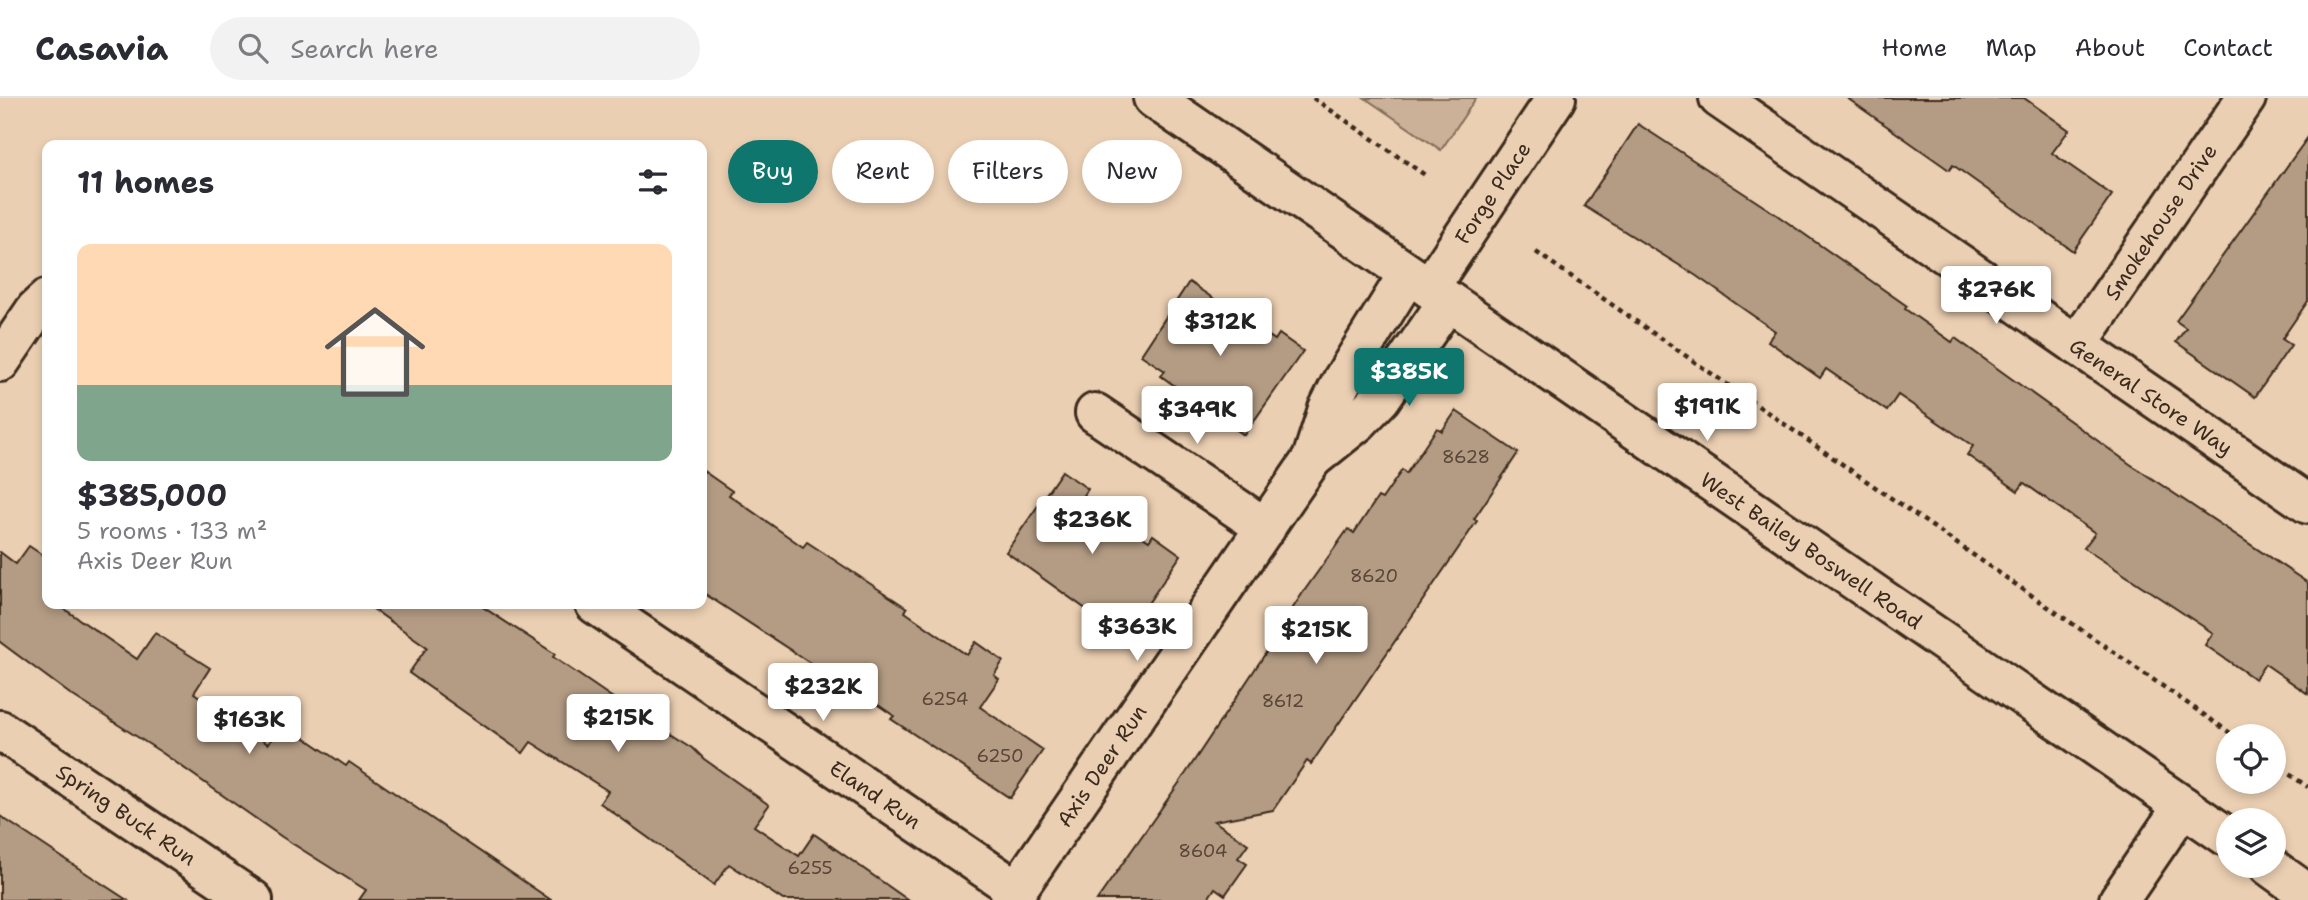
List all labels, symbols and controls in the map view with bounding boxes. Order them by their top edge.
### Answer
search box [210,17,700,80]
text: Casavia [35,26,168,71]
icon: search [234,29,272,67]
text: Search here [290,31,439,66]
text: Home [1881,32,1947,64]
text: Map [1985,32,2037,64]
text: About [2075,32,2145,64]
text: Contact [2183,32,2273,64]
street label: Forge Place [1448,136,1538,250]
street label: Smokehouse Drive [2098,138,2224,306]
chip: Buy [728,140,818,203]
chip: Rent [832,140,934,203]
chip: Filters [948,140,1068,203]
chip: New [1082,140,1182,203]
text: 11 homes [77,162,214,203]
icon: filters [634,163,672,201]
pin: $276K [1947,266,2045,326]
text: $276K [1957,274,2035,304]
icon: home [312,289,438,415]
pin: $312K [1171,299,1269,358]
text: $312K [1184,306,1256,336]
street label: General Store Way [2064,332,2238,462]
pin: $385K [1360,348,1458,408]
text: $385K [1370,356,1448,386]
pin: $191K [1658,384,1756,443]
pin: $349K [1148,386,1246,446]
text: $191K [1674,391,1740,421]
text: $349K [1158,394,1236,424]
house number: 8628 [1442,445,1490,469]
street label: West Bailey Boswell Road [1694,466,1928,636]
text: $385,000 [77,475,227,516]
pin: $236K [1043,496,1141,556]
text: $236K [1052,504,1132,534]
text: 5 rooms · 133 m² [77,516,267,546]
text: Axis Deer Run [77,546,233,576]
house number: 8620 [1350,564,1398,588]
pin: $363K [1088,603,1186,663]
pin: $215K [1267,606,1365,666]
text: $363K [1098,611,1176,641]
text: $215K [1281,614,1351,644]
pin: $232K [774,664,872,723]
text: $232K [784,671,862,701]
house number: 6254 [922,687,968,711]
house number: 8612 [1262,689,1304,713]
pin: $215K [569,694,667,754]
pin: $163K [200,696,298,756]
street label: Axis Deer Run [1051,699,1153,833]
text: $215K [583,702,653,732]
text: $163K [213,704,285,734]
map controls [2216,724,2286,878]
button: locate [2216,724,2286,794]
house number: 6250 [976,744,1024,768]
street label: Eland Run [824,754,926,836]
street label: Spring Buck Run [51,758,201,872]
button: layers [2216,808,2286,878]
house number: 8604 [1179,839,1227,863]
house number: 6255 [787,856,833,880]

